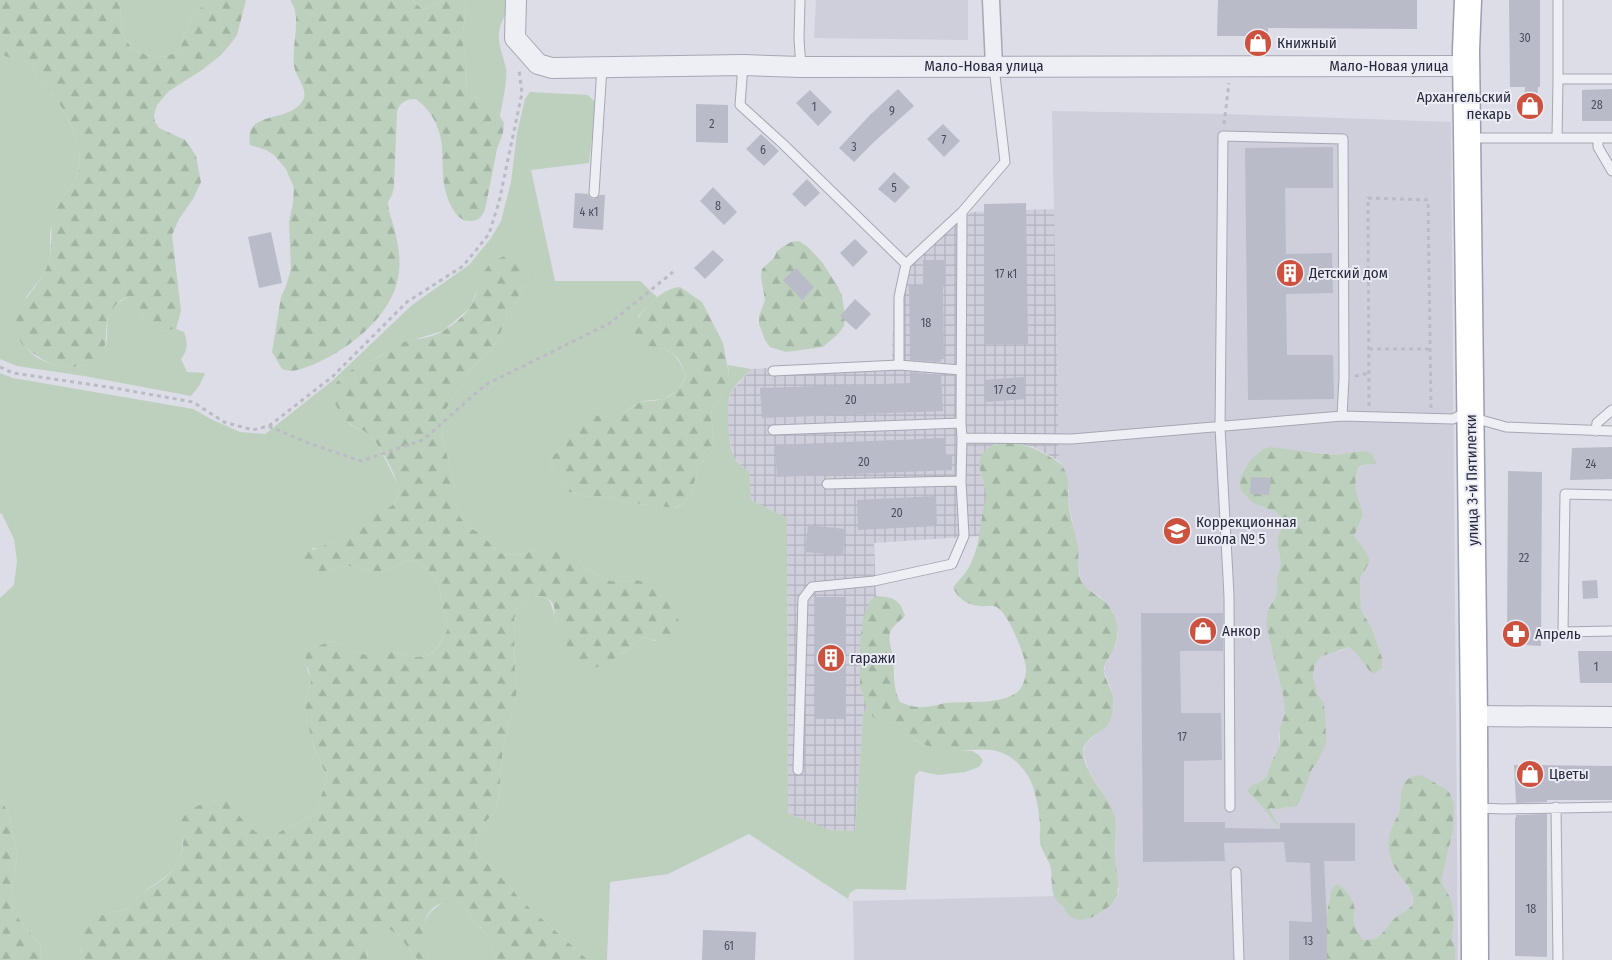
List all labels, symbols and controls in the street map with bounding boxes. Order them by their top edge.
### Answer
shop icon: Книжный [1243,28,1273,58]
house number: 30 [1519,31,1531,45]
place label: Книжный [1277,34,1337,52]
street label: Мало-Новая улица [924,57,1044,75]
street label: Мало-Новая улица [1329,57,1449,75]
place label: Архангельский пекарь [1417,88,1511,123]
shop icon: Архангельский пекарь [1515,91,1545,121]
house number: 28 [1591,98,1603,112]
house number: 1 [812,100,816,114]
house number: 9 [889,104,895,118]
house number: 2 [709,117,715,131]
house number: 7 [942,133,947,147]
house number: 3 [851,140,857,154]
house number: 6 [760,143,766,157]
house number: 5 [891,181,897,195]
house number: 8 [715,199,721,213]
house number: 4 к1 [580,205,598,219]
building icon: Детский дом [1275,258,1305,288]
place label: Детский дом [1308,264,1388,282]
house number: 17 к1 [995,267,1017,281]
house number: 18 [921,316,931,330]
house number: 17 с2 [994,383,1016,397]
house number: 20 [845,393,857,407]
street label: улица 3-й Пятилетки [1462,414,1482,546]
house number: 20 [858,455,870,469]
house number: 24 [1586,457,1597,471]
house number: 20 [891,506,903,520]
place label: Коррекционная школа № 5 [1196,513,1297,548]
school or university icon: Коррекционная школа № 5 [1162,516,1192,546]
house number: 22 [1519,551,1529,565]
shop icon: Анкор [1188,616,1218,646]
pharmacy icon: Апрель [1501,619,1531,649]
place label: Анкор [1222,622,1261,640]
place label: Апрель [1535,625,1581,643]
building icon: гаражи [816,643,846,673]
place label: гаражи [850,649,895,667]
house number: 1 [1594,660,1598,674]
house number: 17 [1177,730,1187,744]
shop icon: Цветы [1515,759,1545,789]
place label: Цветы [1549,765,1589,783]
house number: 18 [1526,902,1536,916]
house number: 13 [1303,934,1313,948]
house number: 61 [724,939,734,953]

